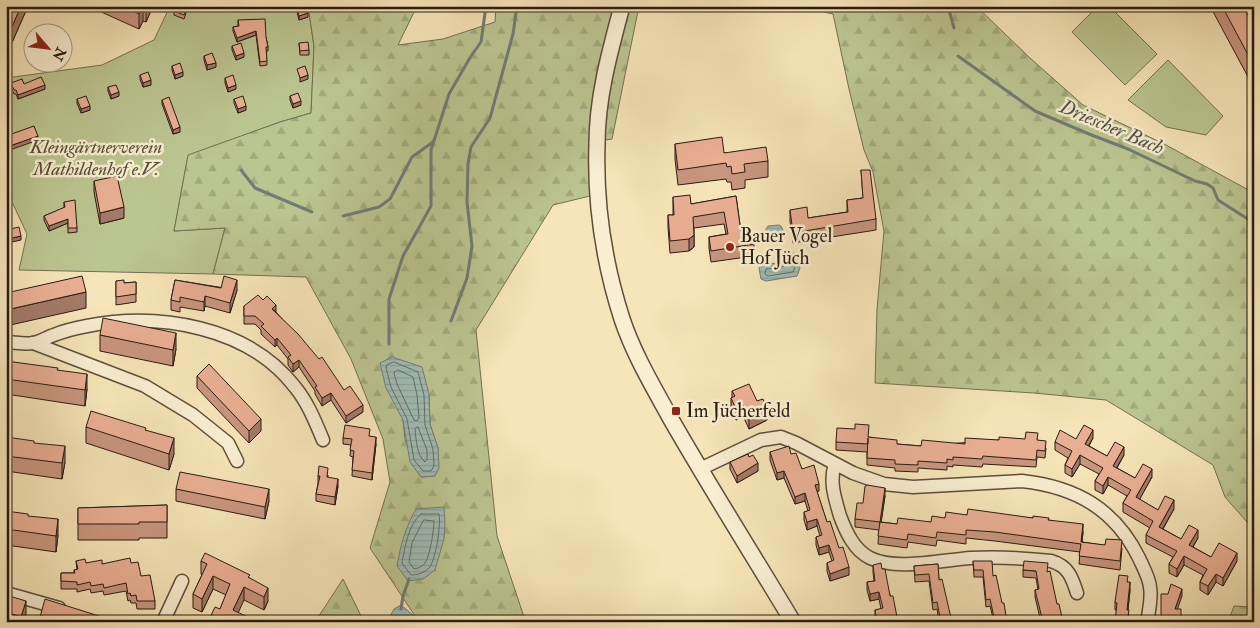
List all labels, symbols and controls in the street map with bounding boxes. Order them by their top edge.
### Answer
north arrow [22,22,72,72]
text: N [48,43,70,64]
water label: Driescher Bach [1055,93,1168,160]
park label: Kleingärtnerverein Mathildenhof e.V. [29,135,162,181]
place label: Bauer Vogel Hof Jüch [740,224,832,270]
marker: Bauer Vogel Hof Jüch [724,241,736,253]
place label: Im Jücherfeld [686,399,791,423]
marker: Im Jücherfeld [670,405,682,417]

